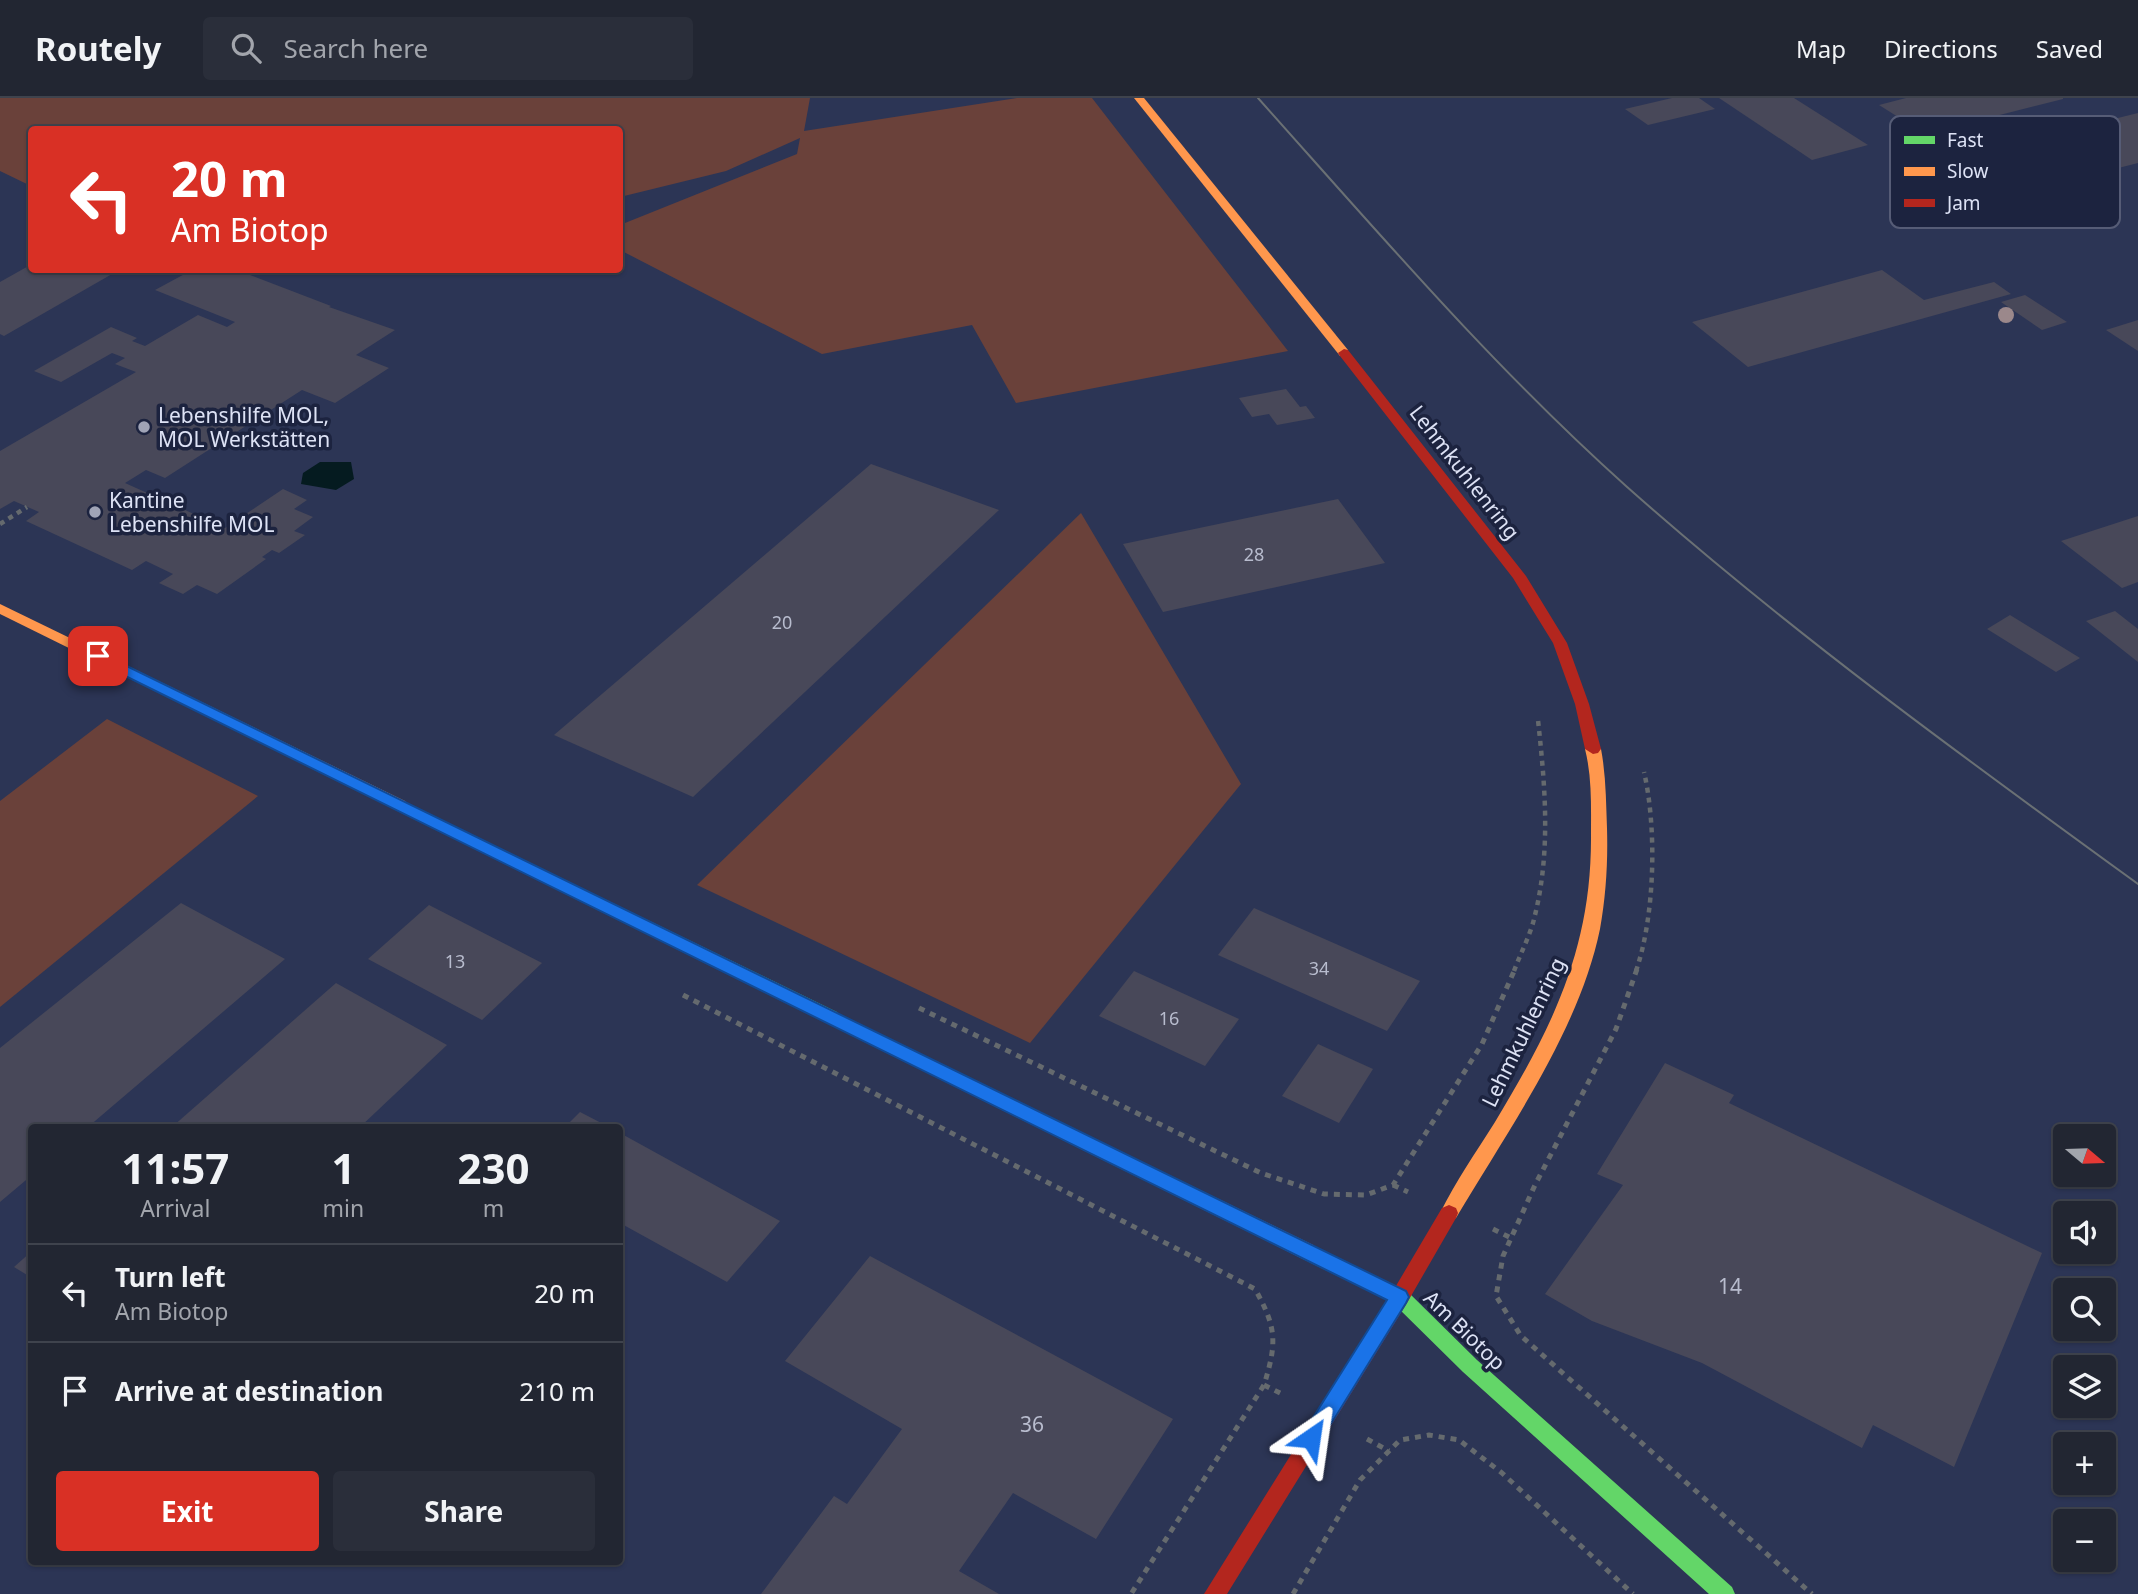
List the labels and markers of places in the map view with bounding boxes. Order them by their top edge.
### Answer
place label: Lebenshilfe MOL, MOL Werkstätten [158,401,330,453]
marker: Lebenshilfe MOL, MOL Werkstätten [136,419,152,435]
place label: Kantine Lebenshilfe MOL [109,486,274,538]
marker: Kantine Lebenshilfe MOL [87,504,103,520]
pin [68,626,128,686]

